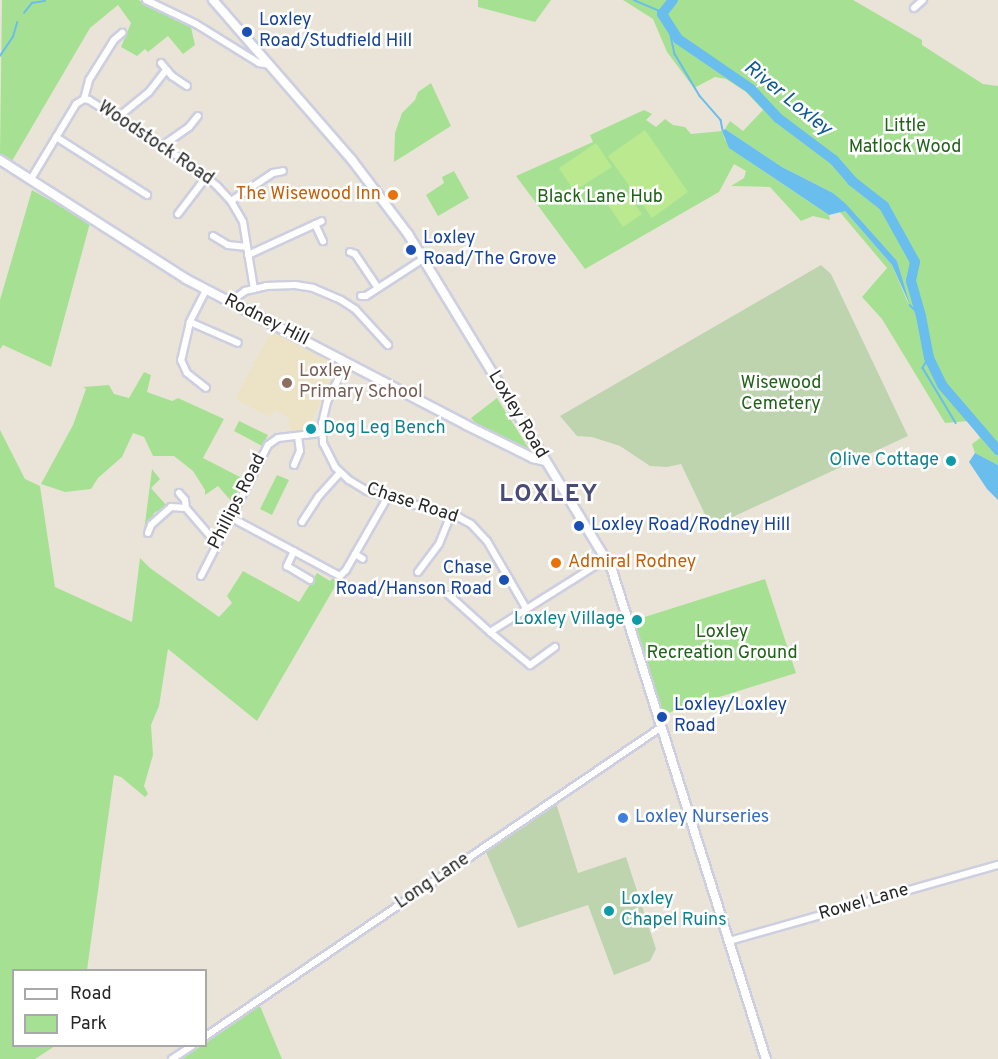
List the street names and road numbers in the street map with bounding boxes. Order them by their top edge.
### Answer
street label: Woodstock Road [93,97,217,191]
street label: Rodney Hill [220,290,312,352]
street label: Loxley Road [482,367,552,463]
street label: Phillips Road [205,451,271,553]
street label: Chase Road [363,479,461,529]
street label: Long Lane [392,849,474,915]
street label: Rowel Lane [817,880,911,926]

